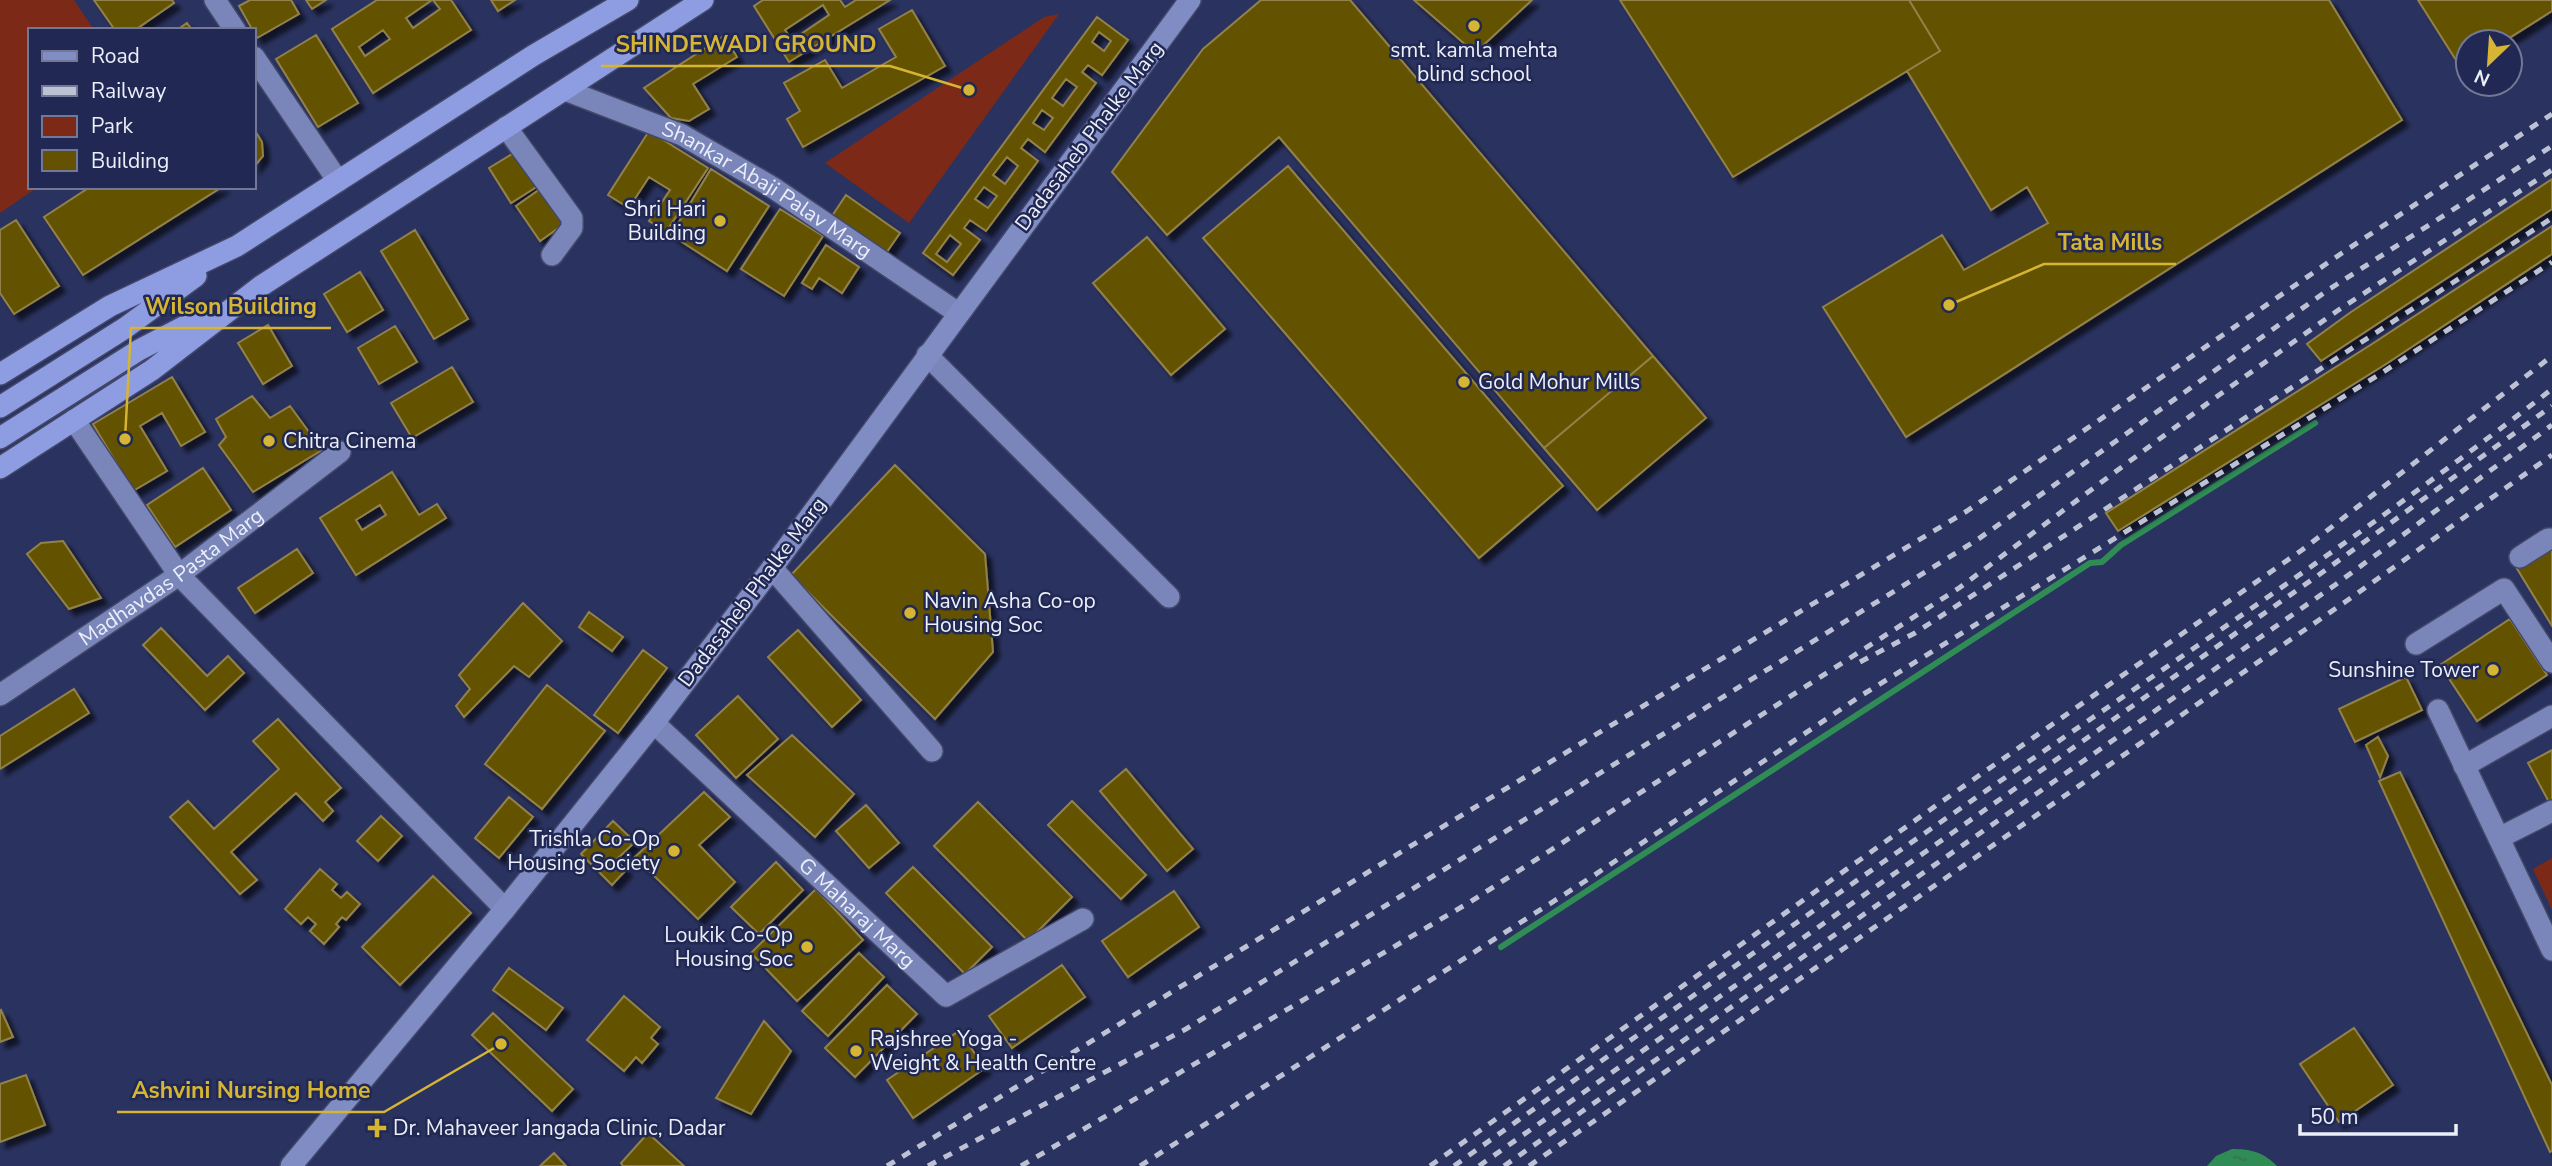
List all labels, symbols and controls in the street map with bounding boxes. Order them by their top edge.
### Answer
marker: smt. kamla mehta blind school [1466,18,1482,34]
callout: SHINDEWADI GROUND [601,22,890,66]
legend [28,28,256,189]
north arrow [2454,28,2524,98]
text: SHINDEWADI GROUND [615,29,877,60]
street label: Dadasaheb Phalke Marg [1009,36,1169,236]
place label: smt. kamla mehta blind school [1390,36,1558,88]
text: Road [91,42,140,70]
text: N [2470,63,2494,92]
text: Railway [91,77,166,105]
text: Park [91,112,133,140]
street label: Shankar Abaji Palav Marg [658,115,878,265]
text: Building [91,147,169,175]
place label: Shri Hari Building [624,195,706,247]
marker: Shri Hari Building [712,213,728,229]
callout: Tata Mills [2044,220,2176,264]
text: Tata Mills [2058,227,2162,258]
callout: Wilson Building [131,284,331,328]
text: Wilson Building [145,291,317,322]
place label: Gold Mohur Mills [1478,368,1640,396]
marker: Gold Mohur Mills [1456,374,1472,390]
place label: Chitra Cinema [283,427,416,455]
marker: Chitra Cinema [261,433,277,449]
street label: Dadasaheb Phalke Marg [672,492,832,692]
street label: Madhavdas Pasta Marg [73,501,269,652]
place label: Navin Asha Co-op Housing Soc [924,587,1096,639]
marker: Navin Asha Co-op Housing Soc [902,605,918,621]
place label: Sunshine Tower [2328,656,2479,684]
marker: Sunshine Tower [2485,662,2501,678]
place label: Trishla Co-Op Housing Society [507,825,660,877]
marker: Trishla Co-Op Housing Society [666,843,682,859]
street label: G Maharaj Marg [793,851,922,975]
place label: Loukik Co-Op Housing Soc [664,921,793,973]
marker: Loukik Co-Op Housing Soc [799,939,815,955]
place label: Rajshree Yoga - Weight & Health Centre [870,1025,1096,1077]
marker: Rajshree Yoga - Weight & Health Centre [848,1043,864,1059]
callout: Ashvini Nursing Home [117,1068,384,1112]
text: Ashvini Nursing Home [132,1075,370,1106]
scale bar [2300,1092,2456,1136]
text: 50 m [2310,1103,2359,1131]
place label: Dr. Mahaveer Jangada Clinic, Dadar [393,1114,726,1142]
marker: Dr. Mahaveer Jangada Clinic, Dadar [367,1118,387,1138]

